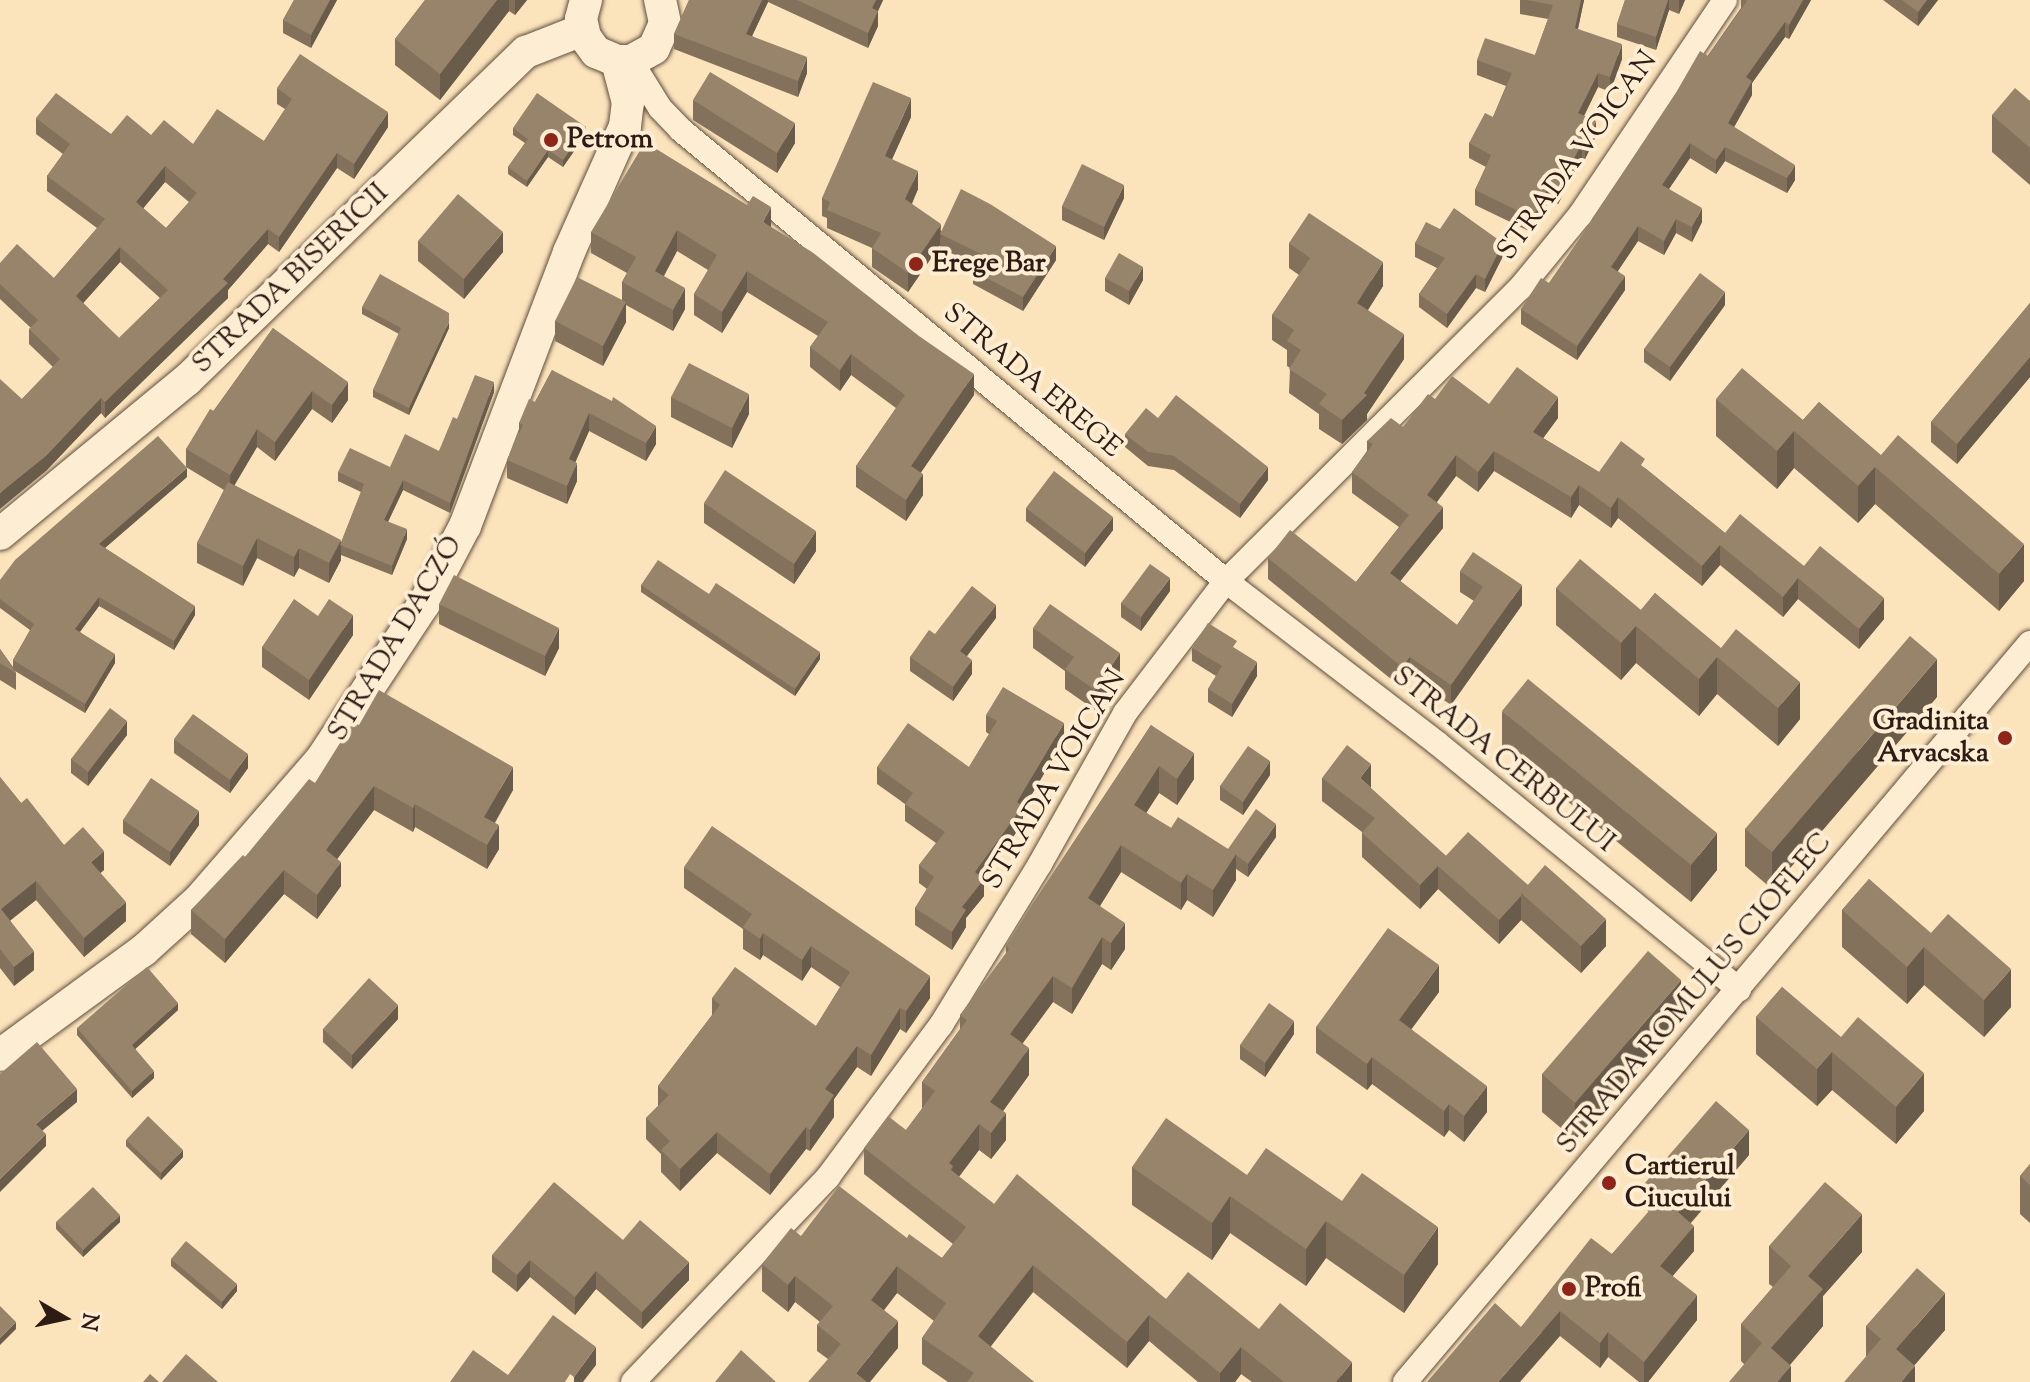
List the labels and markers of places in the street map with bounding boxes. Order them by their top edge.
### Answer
place label: Petrom [567,123,653,157]
marker: Petrom [542,131,560,149]
place label: Erege Bar [932,247,1046,281]
marker: Erege Bar [907,255,925,273]
place label: Gradinita Arvacska [1872,705,1989,771]
marker: Gradinita Arvacska [1996,729,2014,747]
place label: Cartierul Ciucului [1625,1150,1735,1216]
marker: Cartierul Ciucului [1600,1174,1618,1192]
place label: Profi [1585,1272,1641,1306]
marker: Profi [1560,1280,1578,1298]

